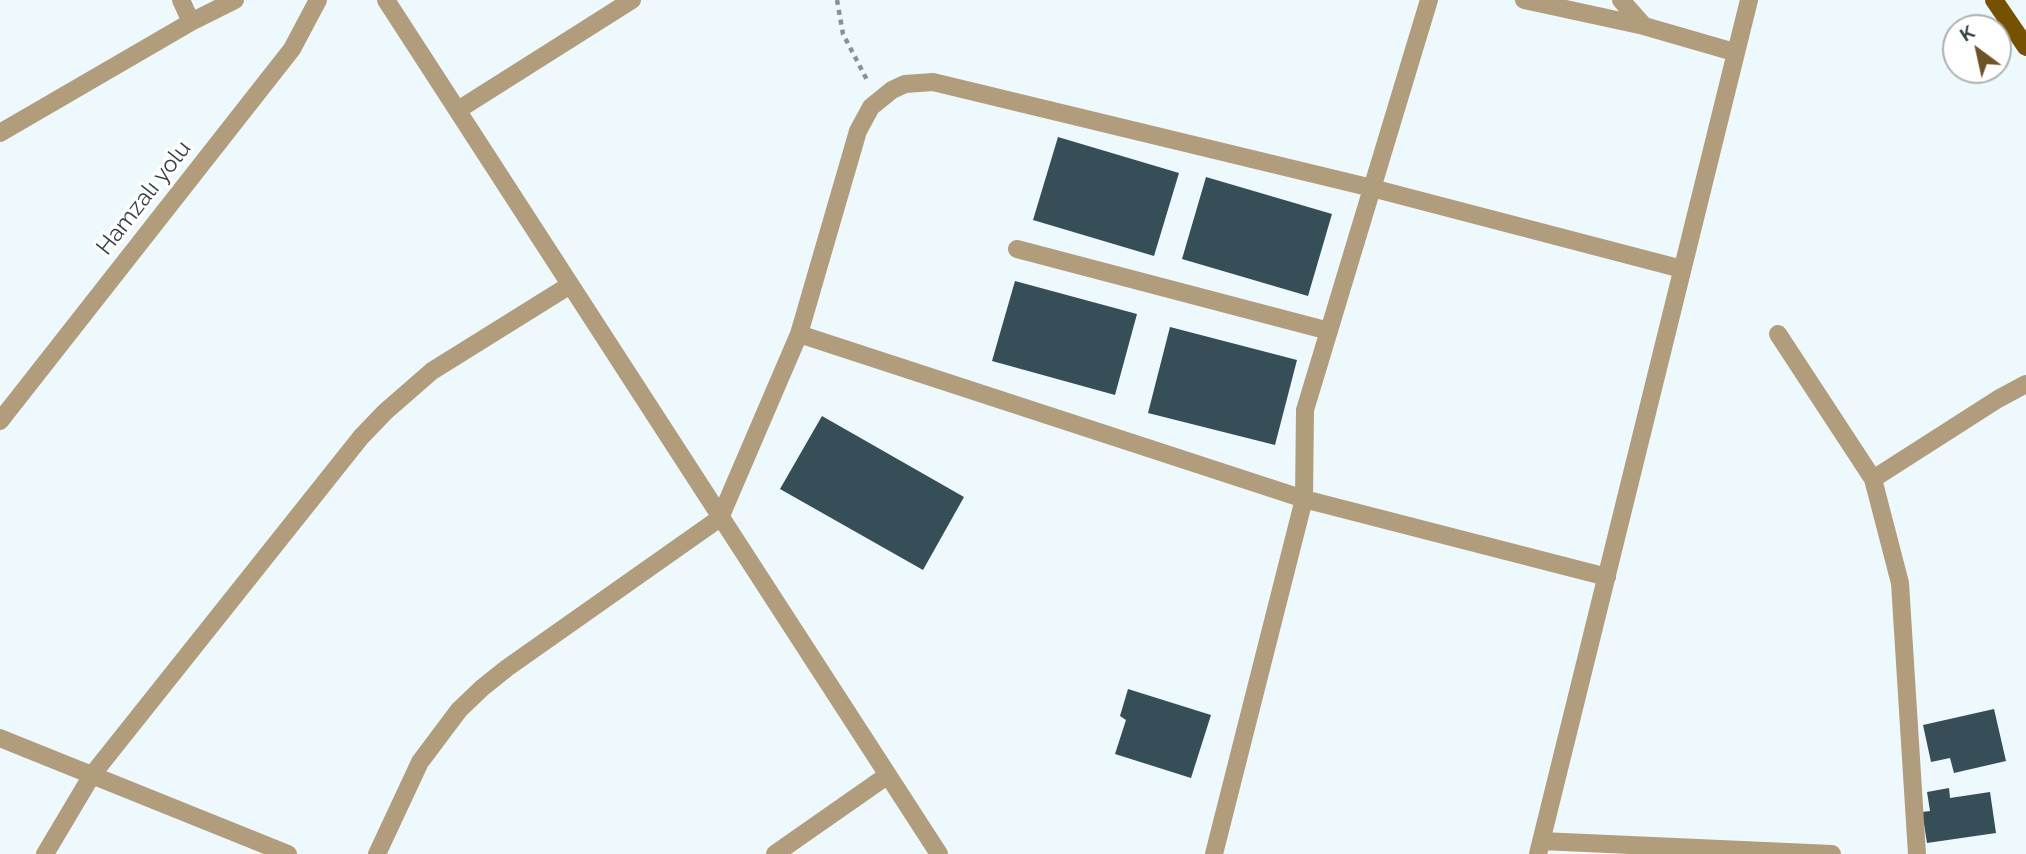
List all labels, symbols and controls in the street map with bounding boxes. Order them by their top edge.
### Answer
north arrow [1942,14,2012,84]
text: K [1955,20,1978,46]
street label: Hamzalı yolu [91,135,197,261]

